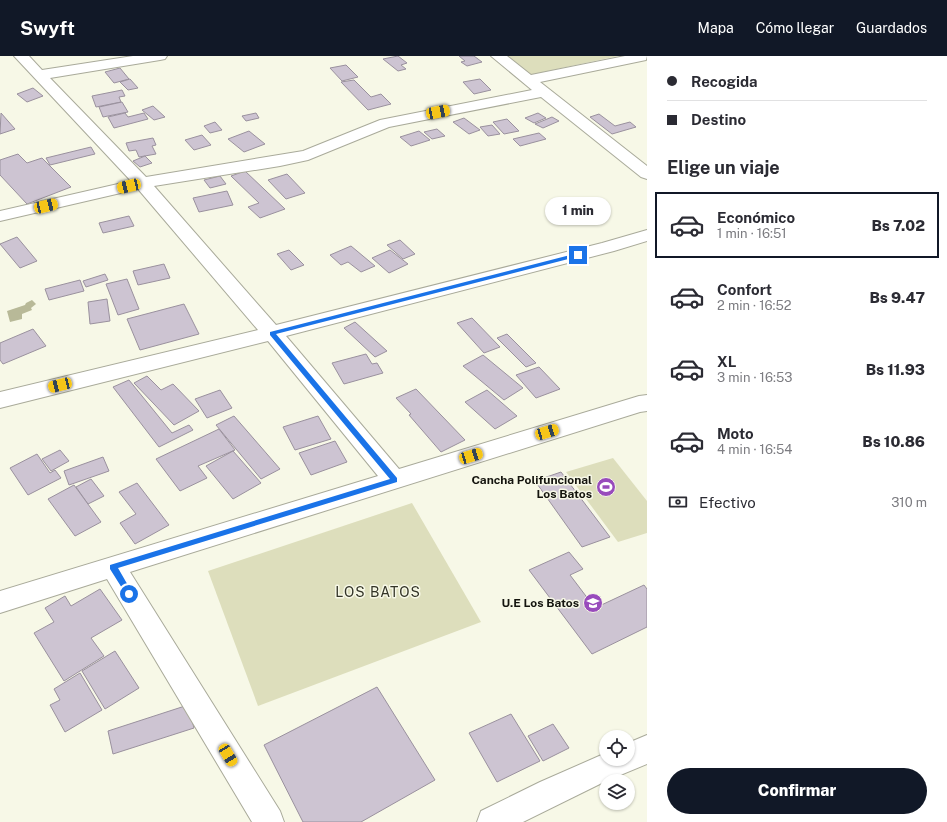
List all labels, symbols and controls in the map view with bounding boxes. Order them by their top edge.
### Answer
text: Swyft [20,17,75,39]
text: Mapa [698,20,734,36]
text: Cómo llegar [756,20,834,36]
text: Guardados [856,20,927,36]
text: Recogida [691,73,758,90]
car [425,104,451,120]
text: Destino [691,111,746,128]
text: Elige un viaje [667,157,780,178]
car [116,177,142,195]
car [33,197,59,215]
callout: 1 min [545,197,611,225]
text: 1 min [562,203,594,218]
icon: car [669,207,705,243]
text: Económico [717,209,795,226]
text: Bs 7.02 [872,217,925,234]
text: 1 min · 16:51 [717,226,787,241]
route end [569,246,587,264]
icon: car [669,279,705,315]
text: Confort [717,281,772,298]
text: Bs 9.47 [869,289,925,306]
text: 2 min · 16:52 [717,298,792,313]
icon: car [669,351,705,387]
text: XL [717,353,736,370]
text: Bs 11.93 [866,361,925,378]
text: 3 min · 16:53 [717,370,792,385]
car [47,376,73,394]
car [534,423,560,441]
icon: car [669,423,705,459]
text: Moto [717,425,754,442]
text: Bs 10.86 [862,433,925,450]
text: 4 min · 16:54 [717,442,792,457]
car [458,447,484,465]
place label: Cancha Polifuncional Los Batos [471,473,592,501]
sports icon: Cancha Polifuncional Los Batos [595,476,617,498]
icon: cash [667,491,689,513]
text: Efectivo [699,494,756,511]
text: 310 m [891,495,927,510]
district label: LOS BATOS [335,584,421,600]
route start [120,585,138,603]
school or university icon: U.E Los Batos [582,592,604,614]
place label: U.E Los Batos [501,596,579,610]
map controls [599,730,635,810]
button: locate [599,730,635,766]
car [217,742,239,768]
button: Confirmar [667,768,927,814]
button: layers [599,774,635,810]

